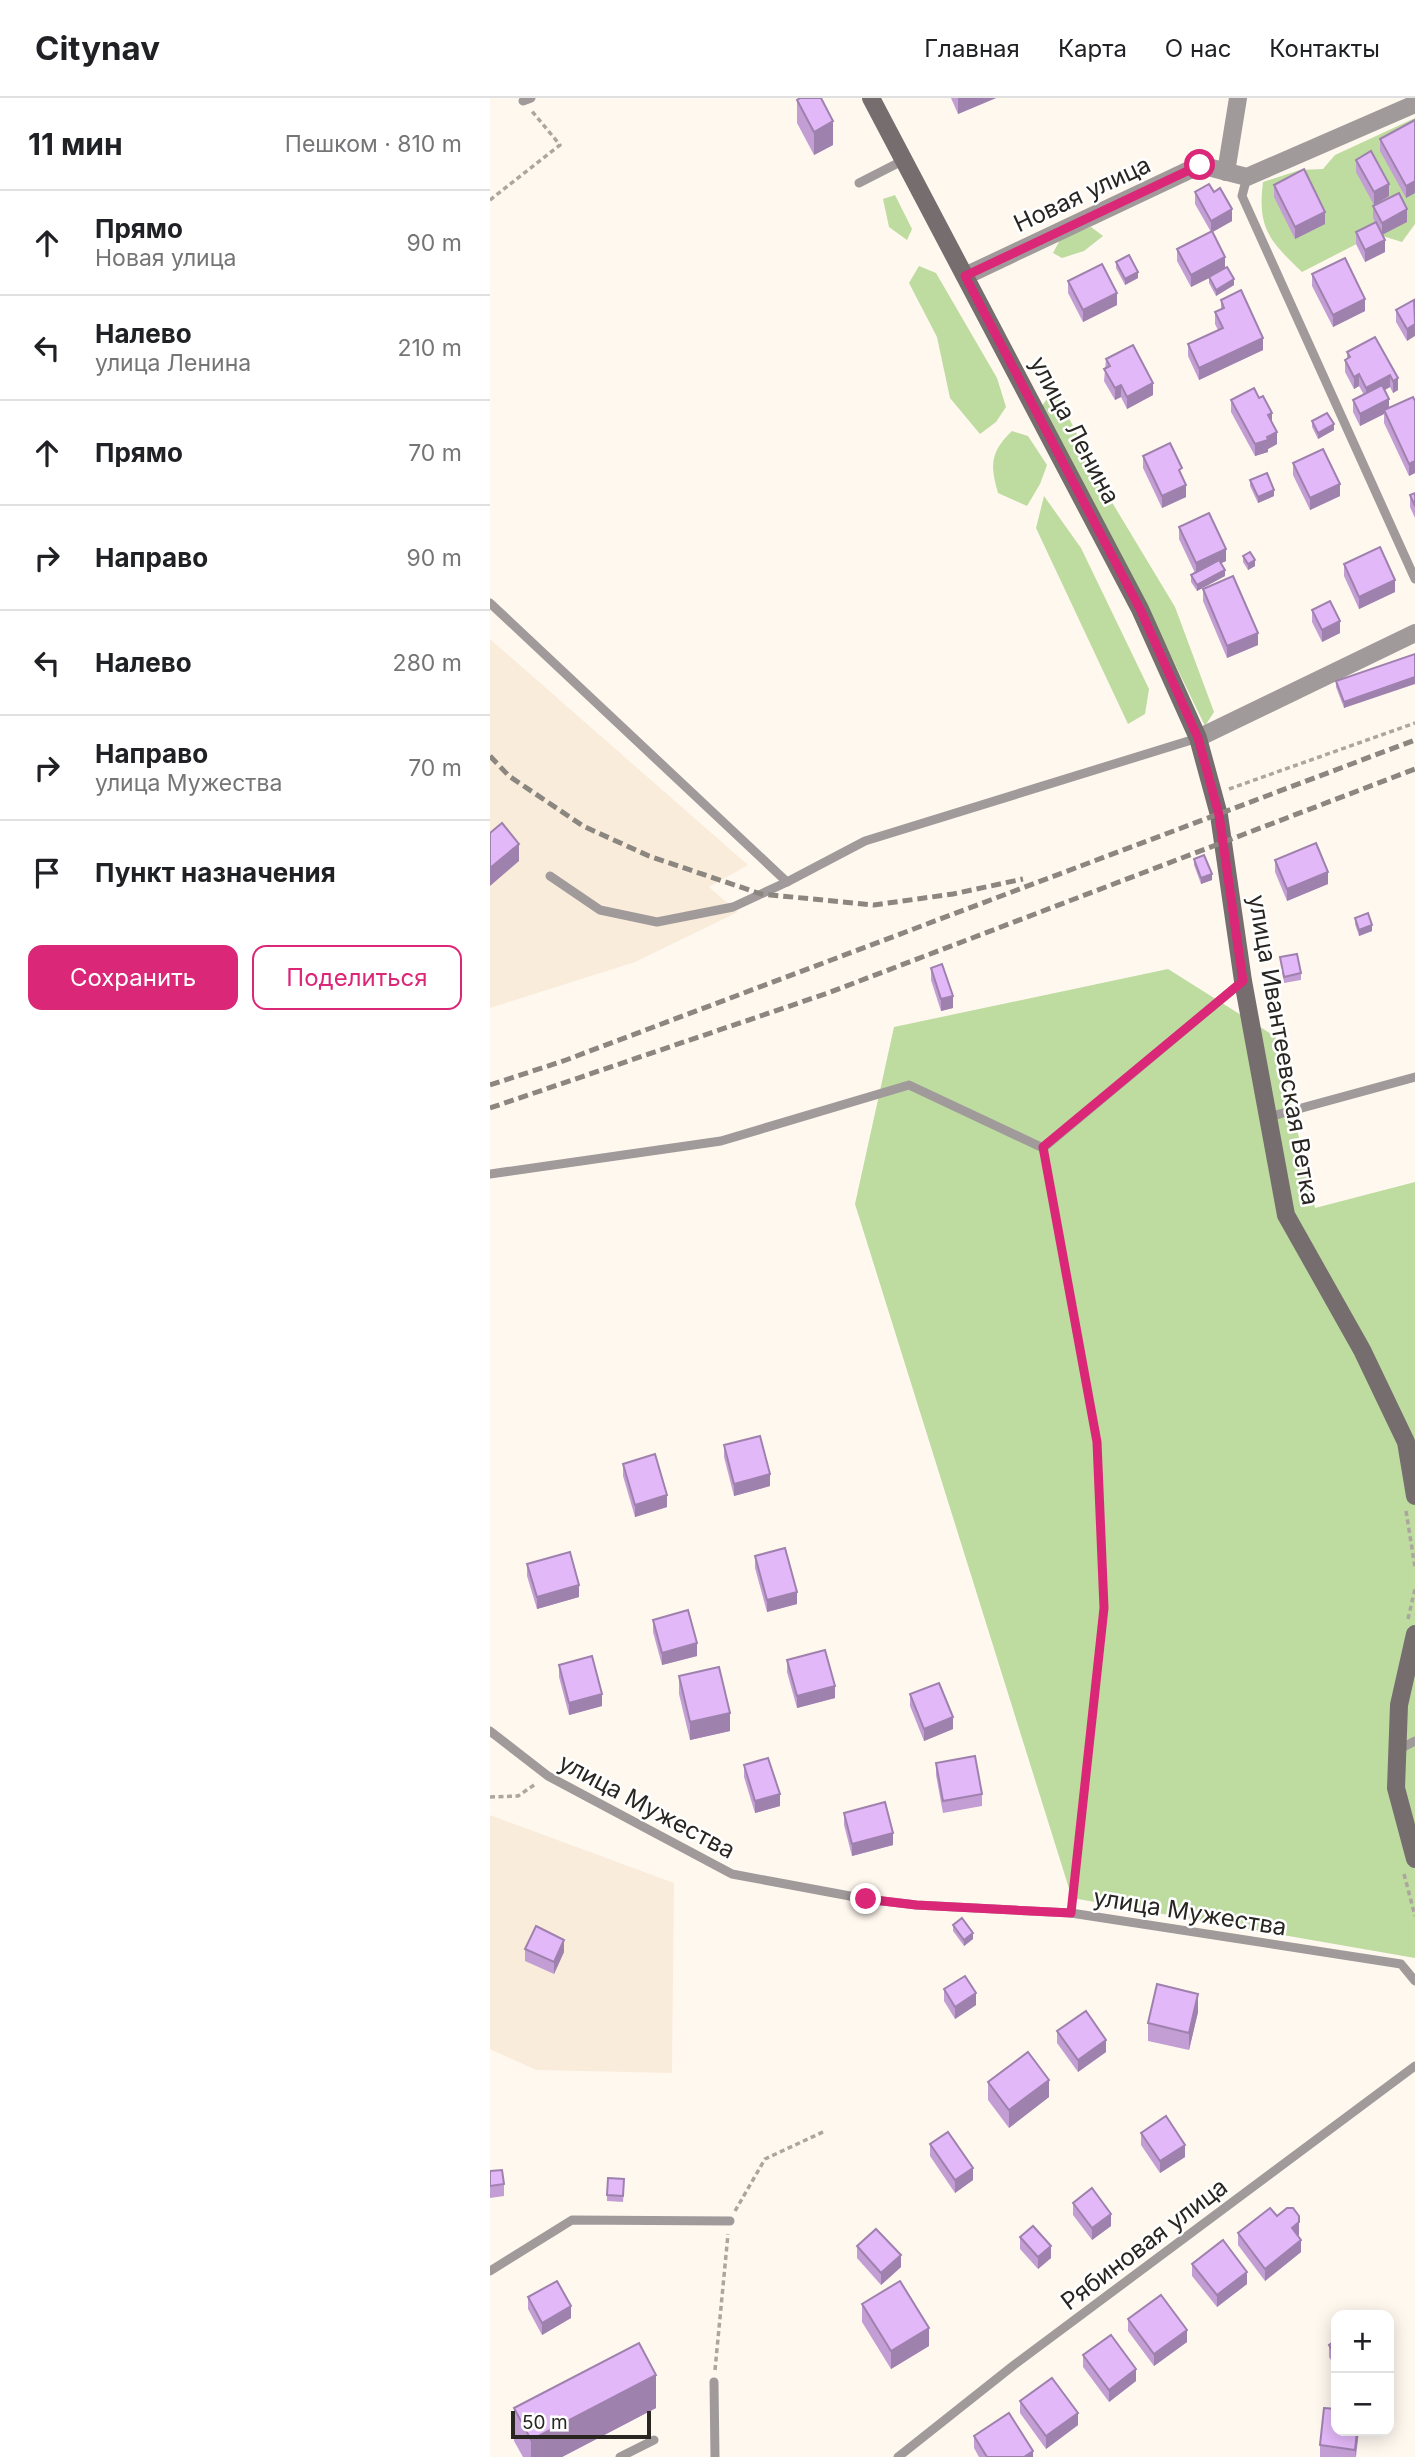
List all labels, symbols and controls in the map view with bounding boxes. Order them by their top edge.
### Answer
text: Citynav [35,28,160,68]
text: Главная [924,34,1020,63]
text: Карта [1058,34,1127,63]
text: О нас [1165,34,1231,63]
text: Контакты [1269,34,1380,63]
text: 11 мин [28,126,123,162]
text: Пешком · 810 m [285,130,462,158]
route start [1184,149,1215,180]
street label: Новая улица [1009,150,1155,238]
text: Прямо [95,213,183,244]
icon: ahead [28,224,66,262]
text: 90 m [407,229,462,257]
text: Новая улица [95,244,236,272]
text: Налево [95,318,192,349]
icon: left [28,329,66,367]
text: 210 m [397,334,462,362]
text: улица Ленина [95,349,251,377]
street label: улица Ленина [1024,351,1126,509]
icon: ahead [28,434,66,472]
text: Прямо [95,437,183,468]
text: 70 m [408,439,462,467]
icon: right [28,539,66,577]
text: Направо [95,542,208,573]
text: 90 m [407,544,462,572]
icon: left [28,644,66,682]
text: Налево [95,647,192,678]
text: 280 m [393,649,462,677]
text: Направо [95,738,208,769]
icon: right [28,749,66,787]
text: 70 m [408,754,462,782]
text: улица Мужества [95,769,282,797]
icon: arrive [28,854,66,892]
text: Пункт назначения [95,857,336,888]
street label: улица Ивантеевская Ветка [1242,893,1326,1207]
button: Сохранить [28,945,238,1010]
button: Поделиться [252,945,462,1010]
street label: улица Мужества [554,1747,740,1865]
street label: улица Мужества [1091,1882,1289,1942]
route end [850,1883,881,1914]
street label: Рябиновая улица [1055,2172,1233,2316]
map controls [1331,2310,1394,2436]
button: + [1331,2310,1394,2373]
button: − [1331,2373,1394,2436]
scale bar [511,2408,651,2440]
text: 50 m [522,2411,568,2434]

